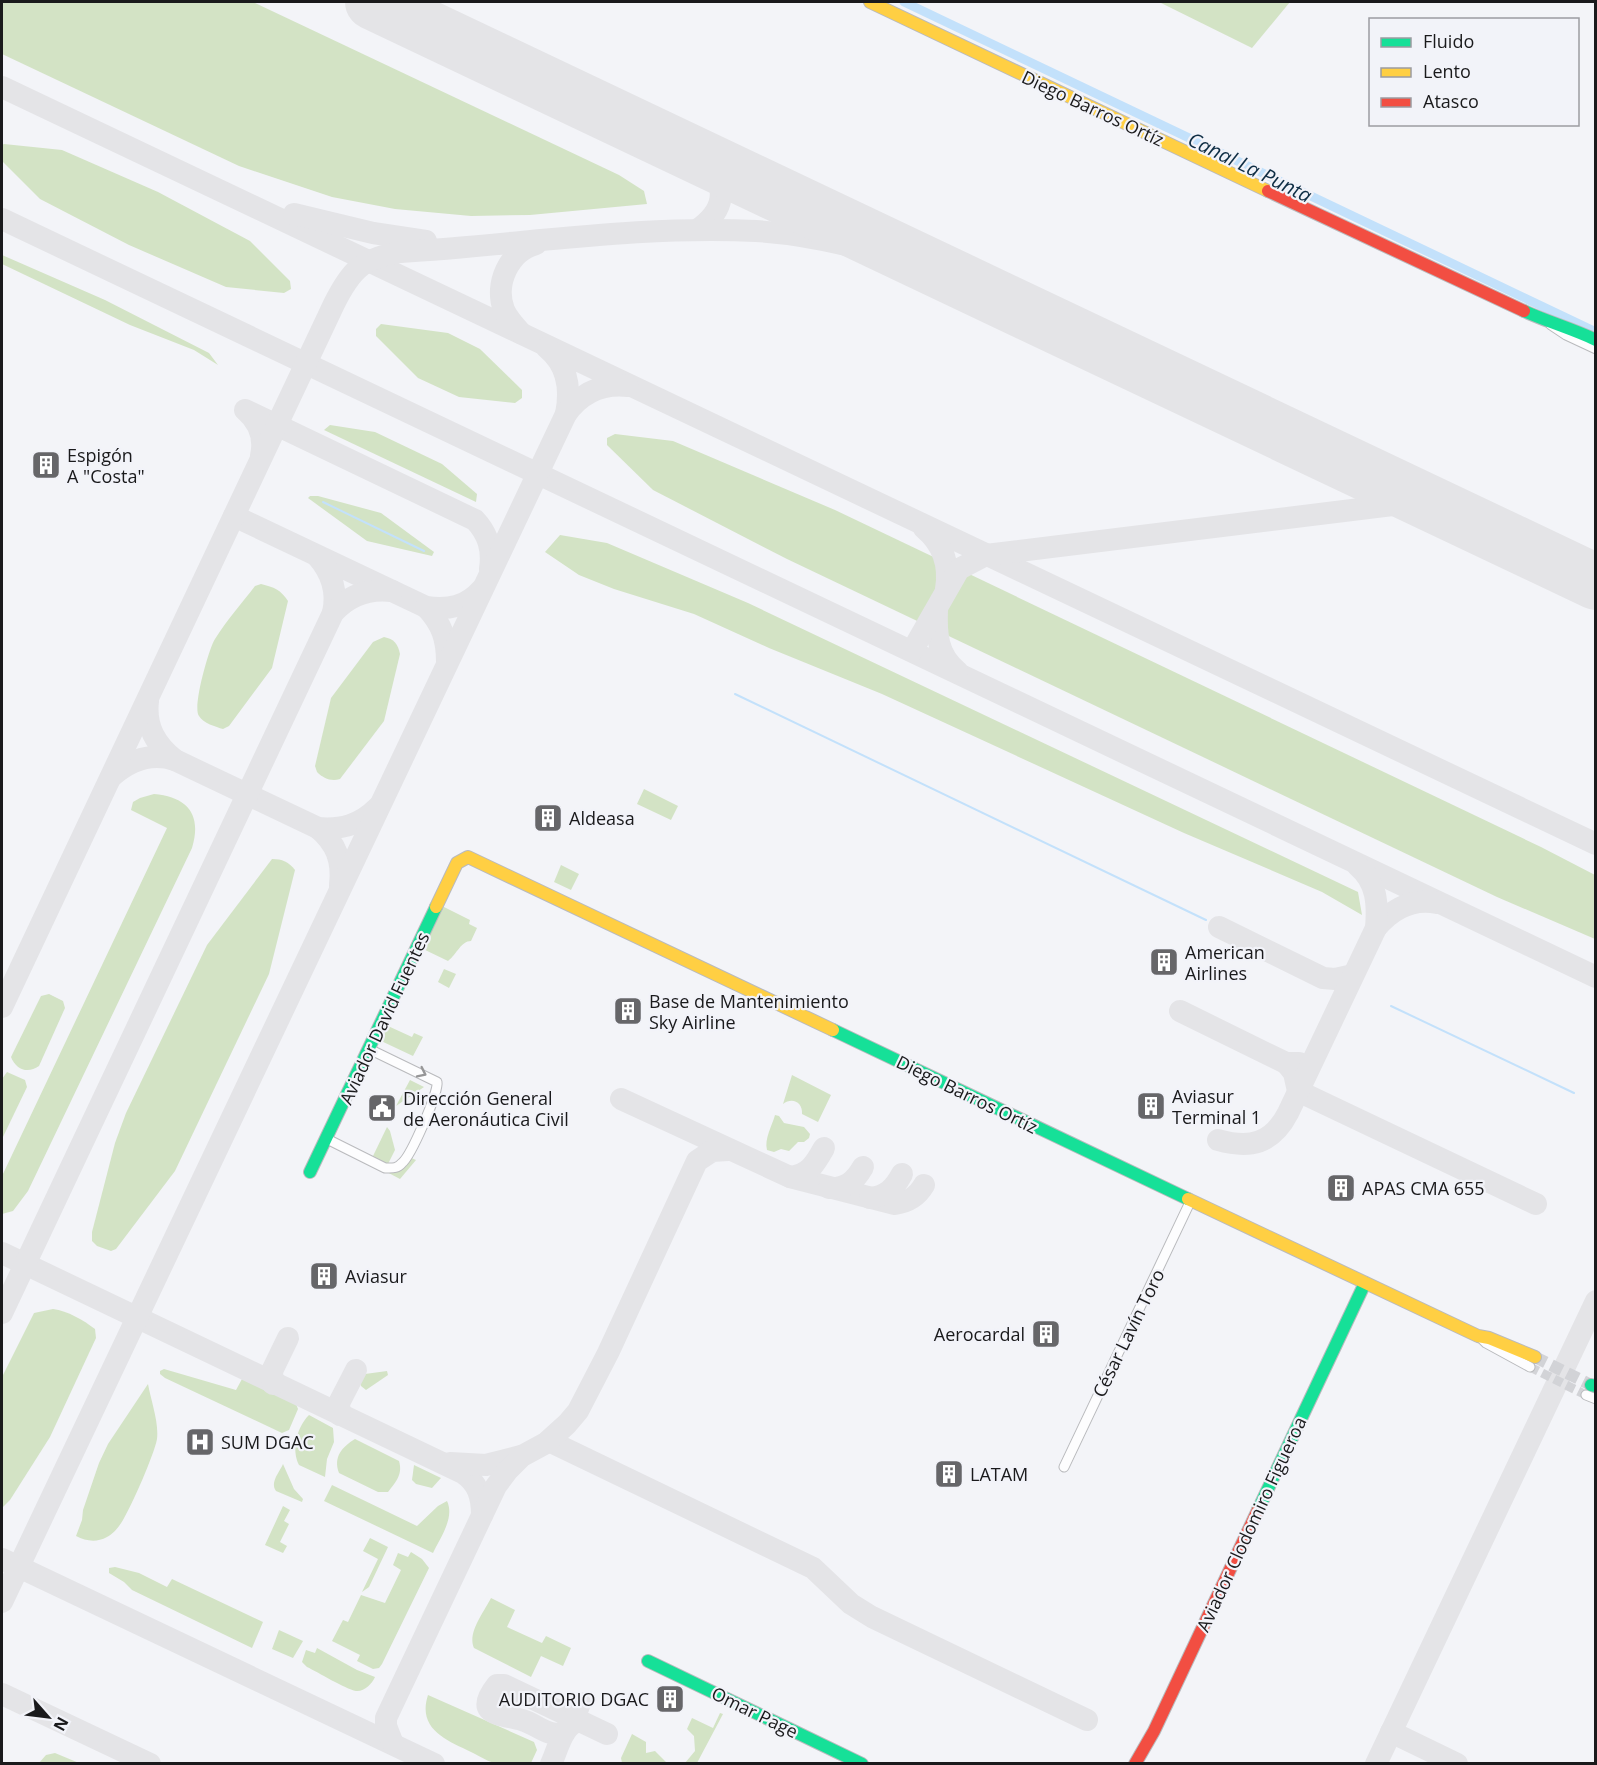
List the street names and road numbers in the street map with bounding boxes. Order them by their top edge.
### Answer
street label: Diego Barros Ortíz [1018,65,1168,151]
street label: Aviador David Fuentes [333,928,435,1108]
street label: Diego Barros Ortíz [892,1049,1042,1139]
street label: César Lavín Toro [1087,1265,1169,1401]
street label: Aviador Clodomiro Figueroa [1191,1413,1311,1635]
street label: Omar Page [708,1681,802,1743]

